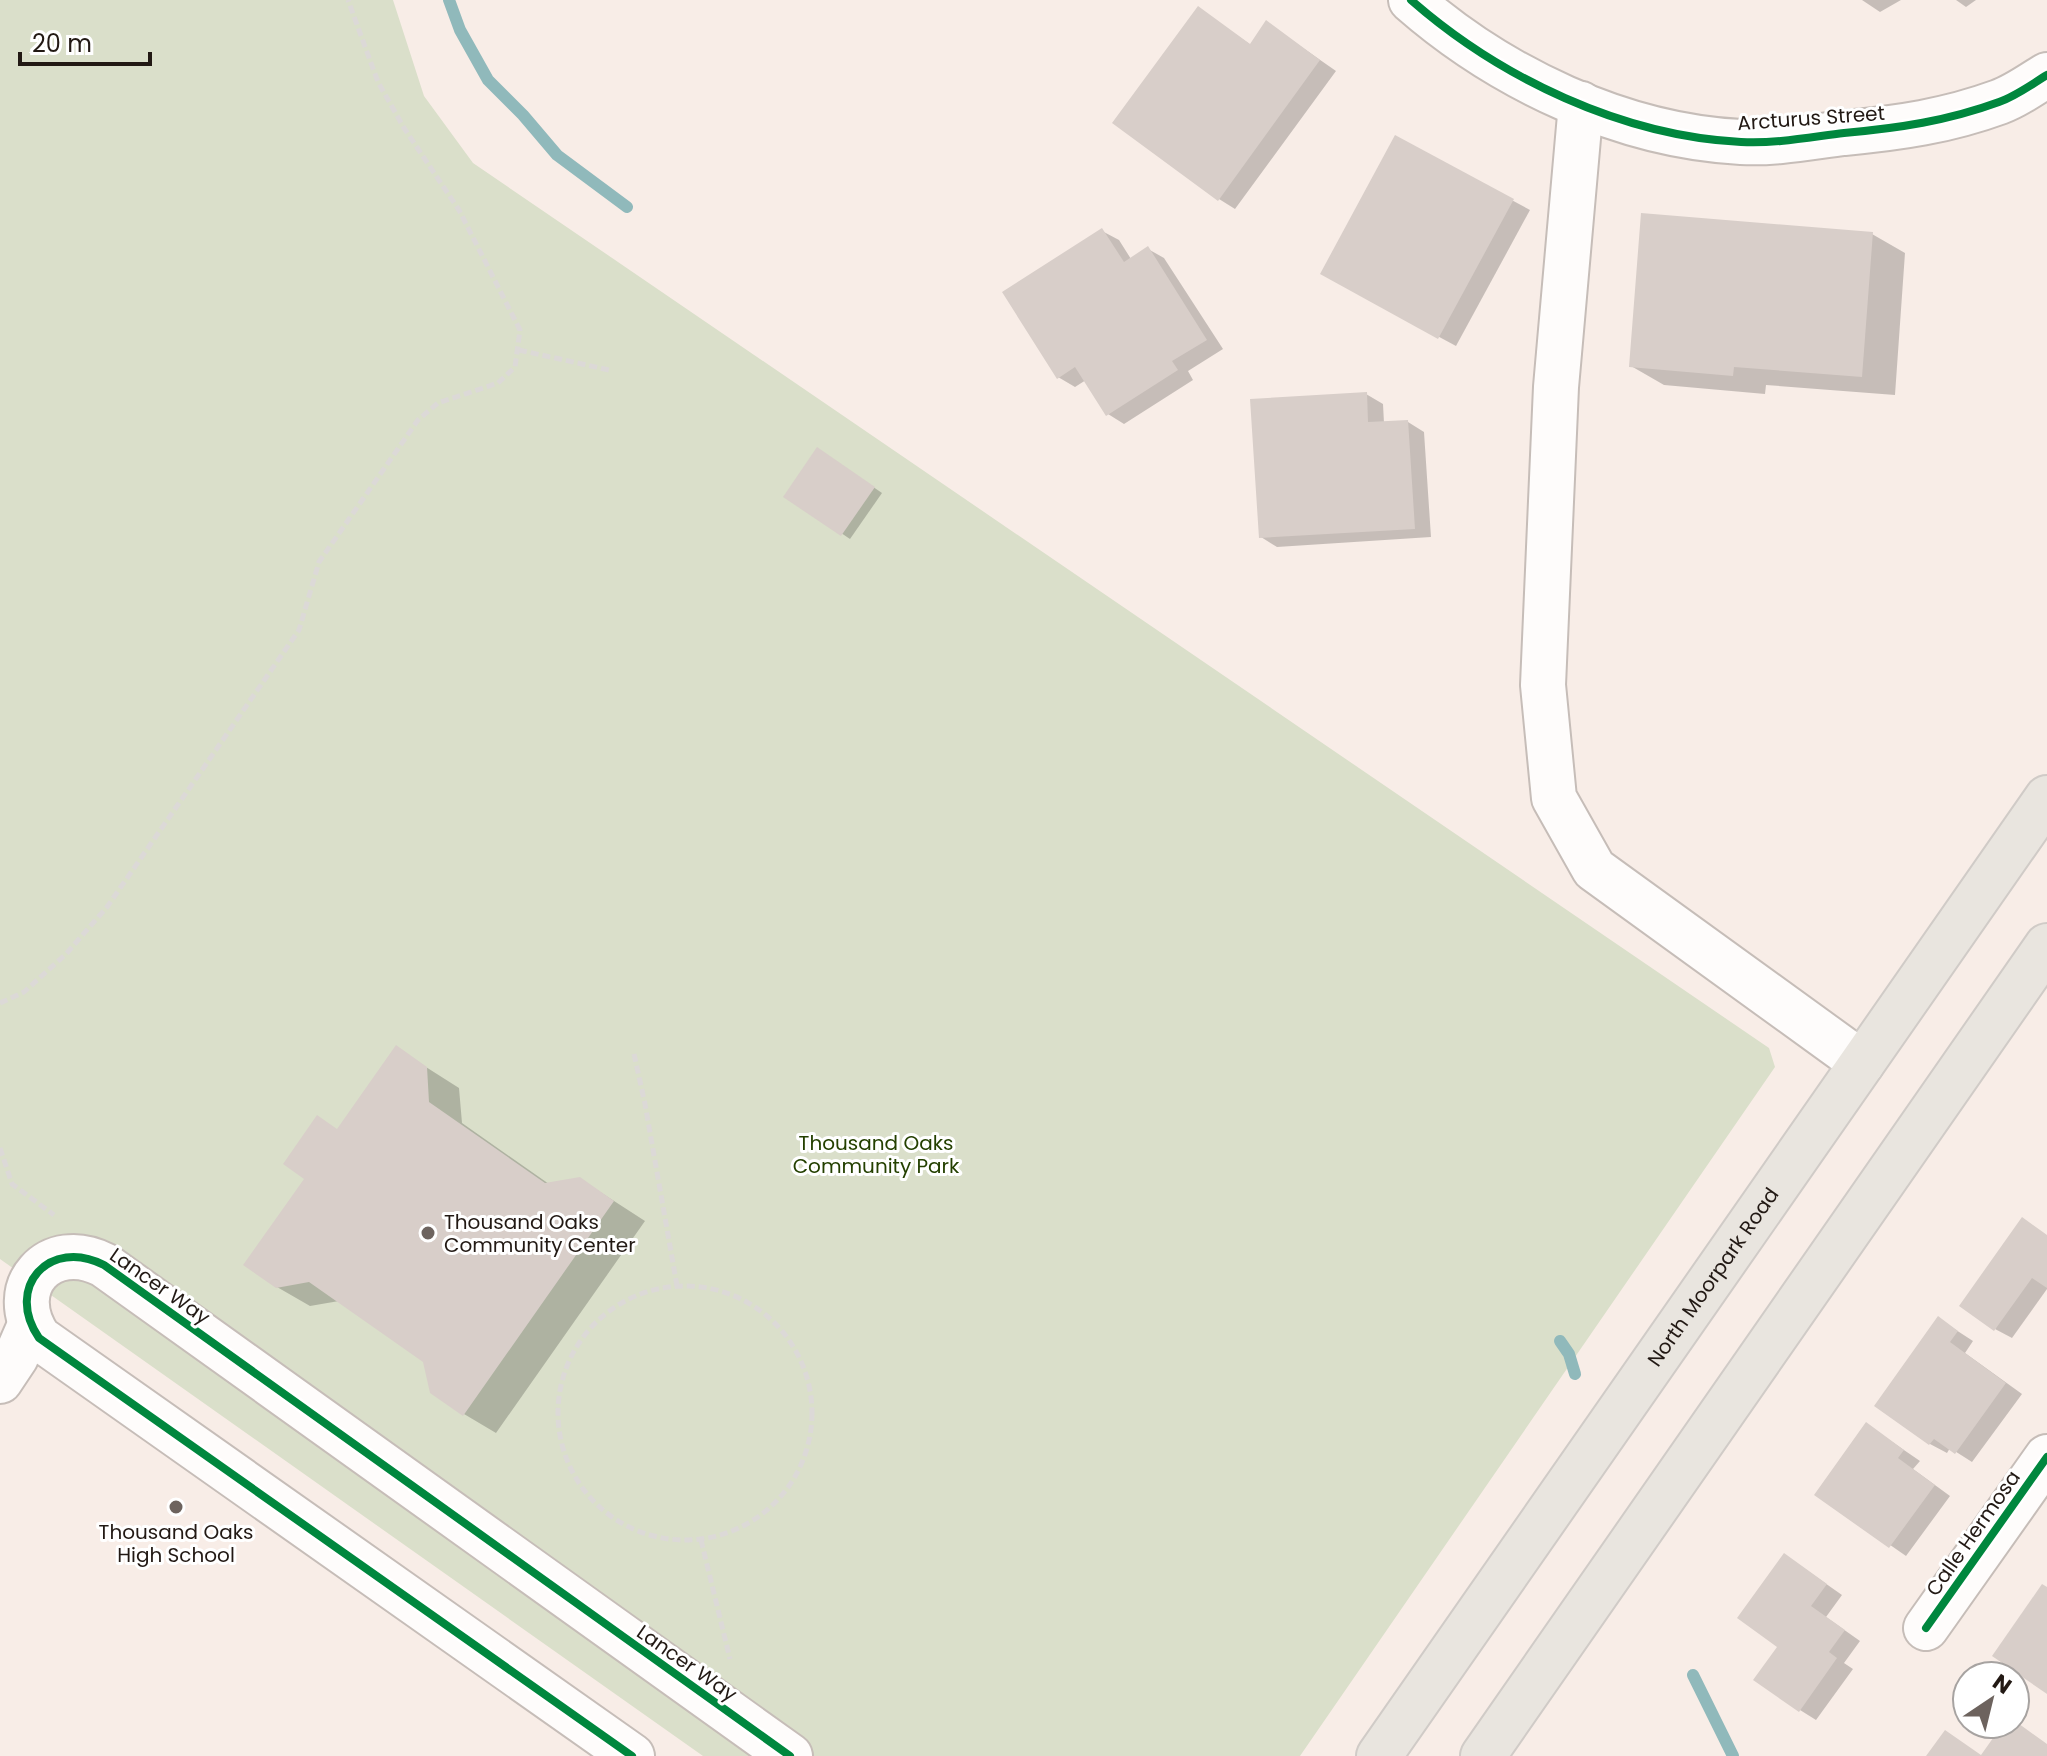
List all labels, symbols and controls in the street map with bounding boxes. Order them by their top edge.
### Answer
scale bar [20,16,150,66]
text: 20 m [32,27,92,60]
street label: Arcturus Street [1736,99,1886,137]
park label: Thousand Oaks Community Park [793,1129,960,1180]
street label: North Moorpark Road [1641,1182,1785,1372]
place label: Thousand Oaks Community Center [444,1208,636,1259]
marker: Thousand Oaks Community Center [419,1224,437,1242]
street label: Lancer Way [104,1241,216,1331]
street label: Calle Hermosa [1919,1465,2027,1601]
marker: Thousand Oaks High School [167,1498,185,1516]
place label: Thousand Oaks High School [99,1518,253,1569]
street label: Lancer Way [631,1618,743,1708]
north arrow [1951,1660,2031,1740]
text: N [1987,1667,2018,1701]

